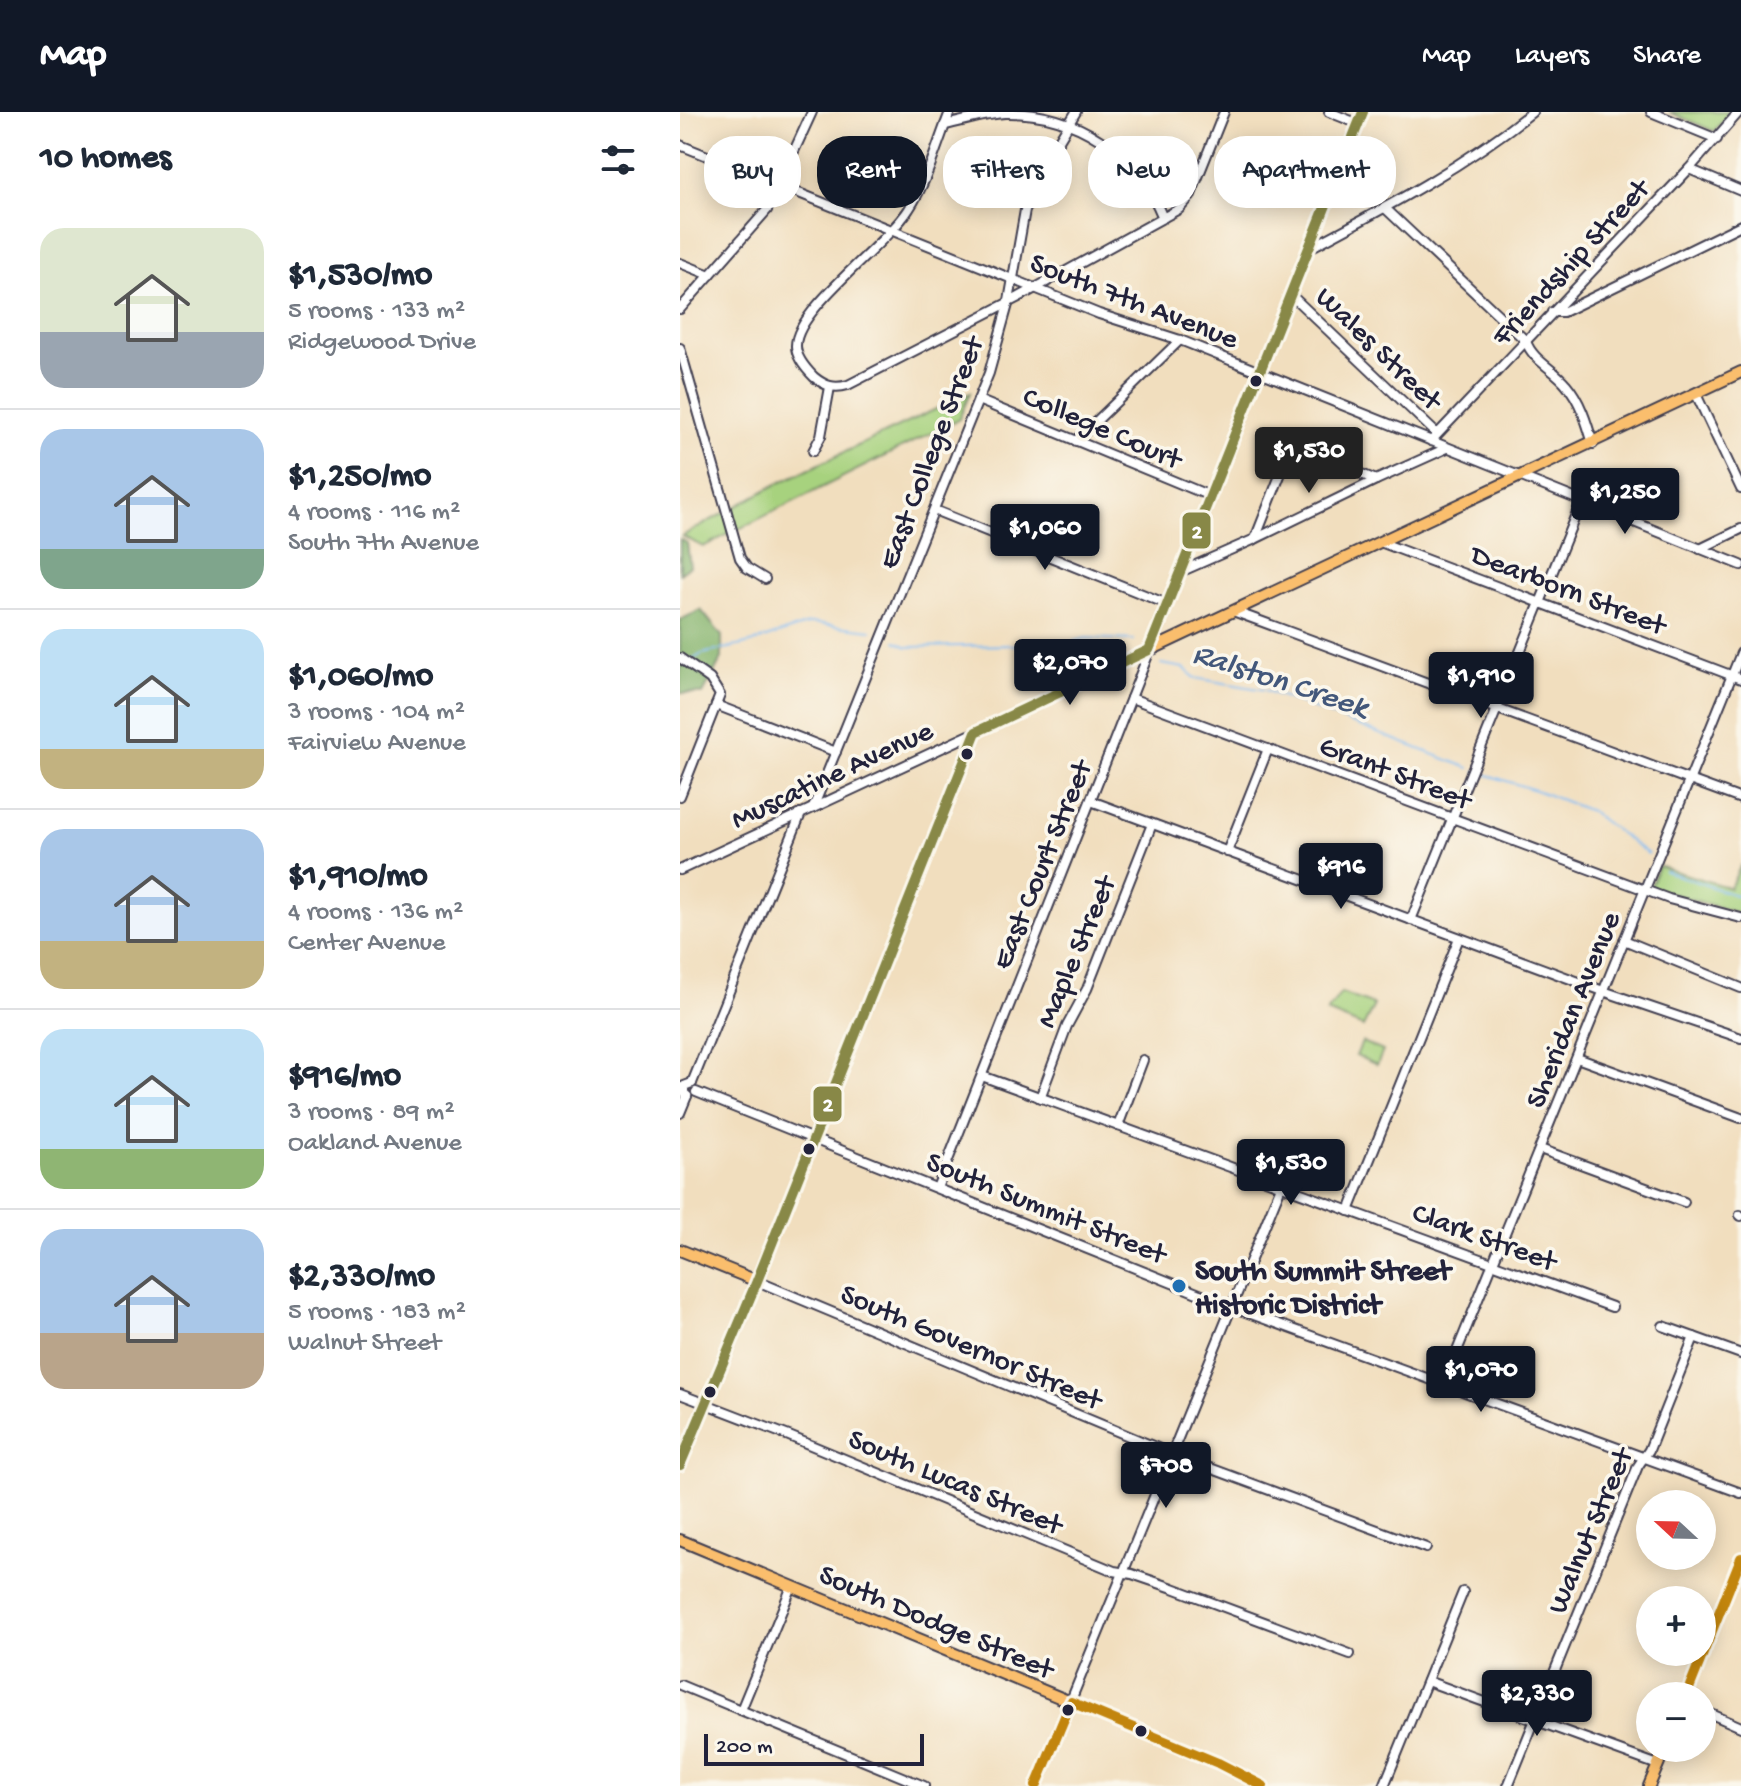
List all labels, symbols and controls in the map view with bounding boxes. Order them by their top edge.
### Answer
text: Map [40,34,106,78]
text: Map [1422,40,1471,73]
text: Layers [1515,40,1589,73]
text: Share [1633,40,1701,73]
chip: Buy [704,136,801,208]
chip: Rent [817,136,927,208]
chip: Filters [943,136,1072,208]
chip: New [1088,136,1198,208]
chip: Apartment [1214,136,1396,208]
icon: filters [596,138,640,182]
text: 10 homes [40,140,171,180]
street label: Friendship Street [1485,171,1660,355]
street label: South 7th Avenue [1024,247,1243,359]
text: $1,530/mo [288,257,432,297]
icon: home [104,260,200,356]
street label: Wales Street [1306,281,1449,421]
text: 5 rooms · 133 m² [288,297,465,328]
text: Ridgewood Drive [288,328,476,359]
street label: East College Street [873,330,995,575]
unlabelled marker [1248,373,1264,389]
street label: College Court [1017,381,1188,480]
pin: $1,530 [1244,427,1374,495]
text: $1,530 [1273,437,1345,468]
text: $1,250/mo [288,458,432,498]
icon: home [104,461,200,557]
pin: $1,250 [1560,468,1690,536]
text: $1,250 [1589,478,1661,509]
text: 4 rooms · 116 m² [288,498,460,529]
pin: $1,060 [980,504,1110,572]
line badge: 2 [1181,511,1212,550]
text: $1,060 [1008,514,1082,545]
text: 2 [1192,521,1203,547]
text: South 7th Avenue [288,529,479,560]
street label: Dearborn Street [1463,538,1672,646]
water label: Ralston Creek [1187,637,1374,730]
pin: $2,070 [1005,639,1135,707]
text: $2,070 [1032,649,1108,680]
pin: $1,910 [1416,652,1546,720]
text: $1,060/mo [288,658,433,698]
icon: home [104,661,200,757]
text: $1,910 [1447,662,1515,693]
text: 3 rooms · 104 m² [288,698,465,729]
street label: Muscatine Avenue [726,715,940,839]
text: Fairview Avenue [288,729,466,760]
street label: Grant Street [1314,730,1478,821]
unlabelled marker [959,746,975,762]
street label: East Court Street [986,754,1103,975]
pin: $916 [1294,843,1388,911]
text: $916 [1317,853,1365,884]
text: $1,910/mo [288,858,428,898]
icon: home [104,861,200,957]
street label: Maple Street [1030,869,1127,1034]
text: 4 rooms · 136 m² [288,898,463,929]
street label: Sheridan Avenue [1520,907,1631,1114]
text: Center Avenue [288,929,445,960]
text: $916/mo [288,1058,401,1098]
icon: home [104,1061,200,1157]
line badge: 2 [812,1085,843,1123]
text: 2 [823,1094,834,1120]
text: 3 rooms · 89 m² [288,1098,455,1129]
text: Oakland Avenue [288,1129,462,1160]
pin: $1,530 [1226,1139,1356,1207]
unlabelled marker [801,1141,817,1157]
street label: South Summit Street [920,1146,1173,1275]
text: $1,530 [1255,1149,1327,1180]
street label: Clark Street [1407,1197,1563,1282]
place label: South Summit Street Historic District [1195,1256,1453,1325]
text: $2,330/mo [288,1258,435,1298]
icon: home [104,1261,200,1357]
marker: South Summit Street Historic District [1170,1277,1188,1295]
street label: South Governor Street [834,1278,1109,1421]
text: 5 rooms · 183 m² [288,1298,466,1329]
text: Walnut Street [288,1329,441,1360]
pin: $1,070 [1416,1346,1546,1414]
text: $1,070 [1444,1356,1518,1387]
unlabelled marker [702,1384,718,1400]
street label: South Lucas Street [842,1423,1069,1546]
street label: Walnut Street [1542,1441,1644,1620]
pin: $708 [1119,1442,1213,1510]
text: $708 [1139,1452,1193,1483]
north arrow [1636,1490,1716,1570]
map controls [1636,1490,1716,1762]
street label: South Dodge Street [813,1559,1060,1690]
button: + [1636,1586,1716,1666]
pin: $2,330 [1472,1670,1602,1738]
text: $2,330 [1500,1680,1574,1711]
button: − [1636,1682,1716,1762]
unlabelled marker [1060,1702,1076,1718]
unlabelled marker [1133,1723,1149,1739]
scale bar [704,1730,924,1766]
text: 200 m [716,1735,773,1761]

